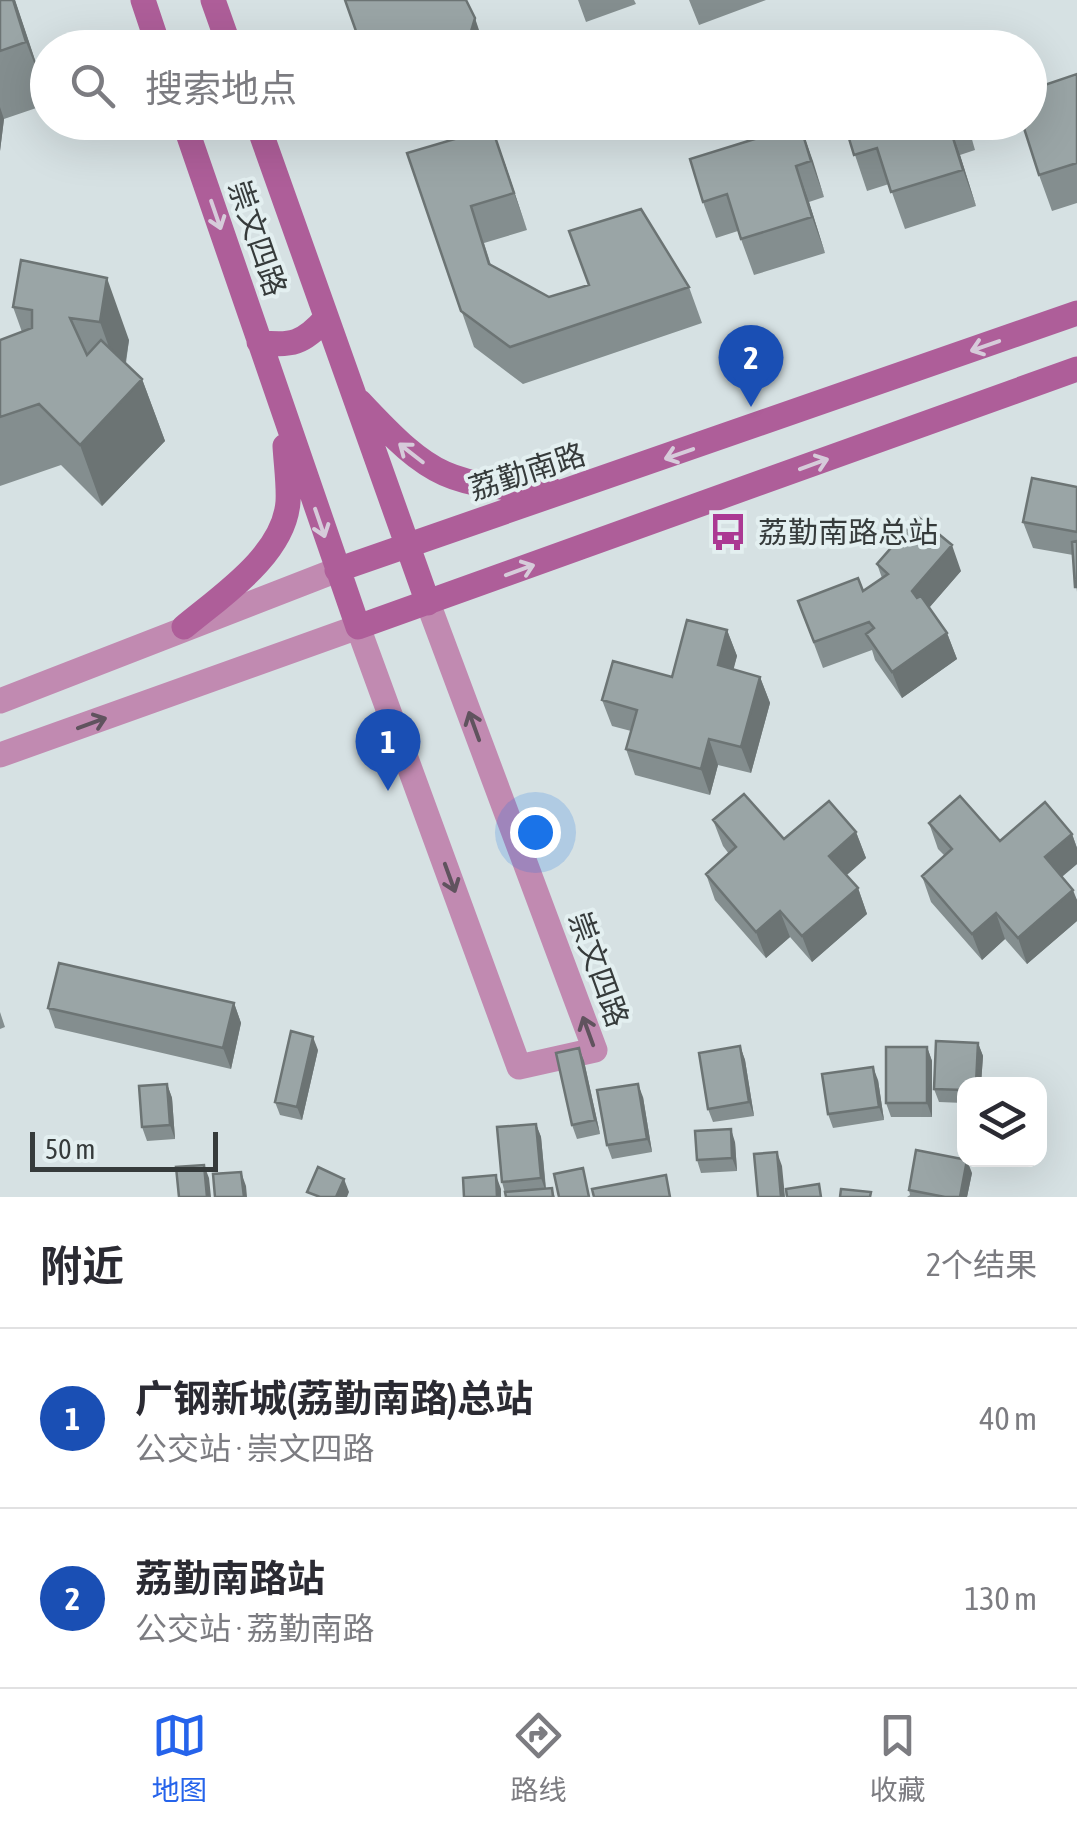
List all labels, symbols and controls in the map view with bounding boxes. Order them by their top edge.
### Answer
search box [30,30,1047,140]
icon: search [65,58,120,113]
text: 搜索地点 [145,67,297,110]
street label: 崇文四路 [222,176,294,300]
one-way arrow [208,198,226,230]
pin: 2 [718,324,784,407]
one-way arrow [970,338,1002,356]
street label: 荔勤南路 [465,436,589,506]
one-way arrow [398,442,425,463]
one-way arrow [663,446,695,464]
one-way arrow [797,454,828,472]
one-way arrow [313,506,331,538]
bus stop icon: 荔勤南路总站 [707,511,749,553]
place label: 荔勤南路总站 [758,515,938,549]
one-way arrow [504,560,535,578]
pin: 1 [356,708,420,791]
one-way arrow [75,712,107,730]
one-way arrow [464,712,482,743]
your location [510,807,561,858]
one-way arrow [442,861,460,892]
street label: 崇文四路 [563,907,635,1031]
one-way arrow [578,1016,596,1047]
map controls [957,1077,1047,1167]
button: layers [957,1077,1047,1167]
scale bar [30,1127,218,1172]
text: 50 m [45,1133,95,1165]
text: 附近 [40,1242,124,1290]
text: 2个结果 [926,1246,1037,1283]
text: 广钢新城(荔勤南路)总站 [135,1377,533,1420]
text: 1 [65,1400,80,1437]
text: 40 m [979,1400,1037,1437]
text: 公交站 · 崇文四路 [135,1430,375,1467]
text: 荔勤南路站 [135,1557,325,1600]
text: 2 [65,1580,80,1617]
text: 130 m [964,1580,1037,1617]
text: 公交站 · 荔勤南路 [135,1610,375,1647]
tab: 地图 [151,1708,208,1808]
tab: 路线 [510,1708,567,1808]
tab: 收藏 [869,1708,926,1808]

